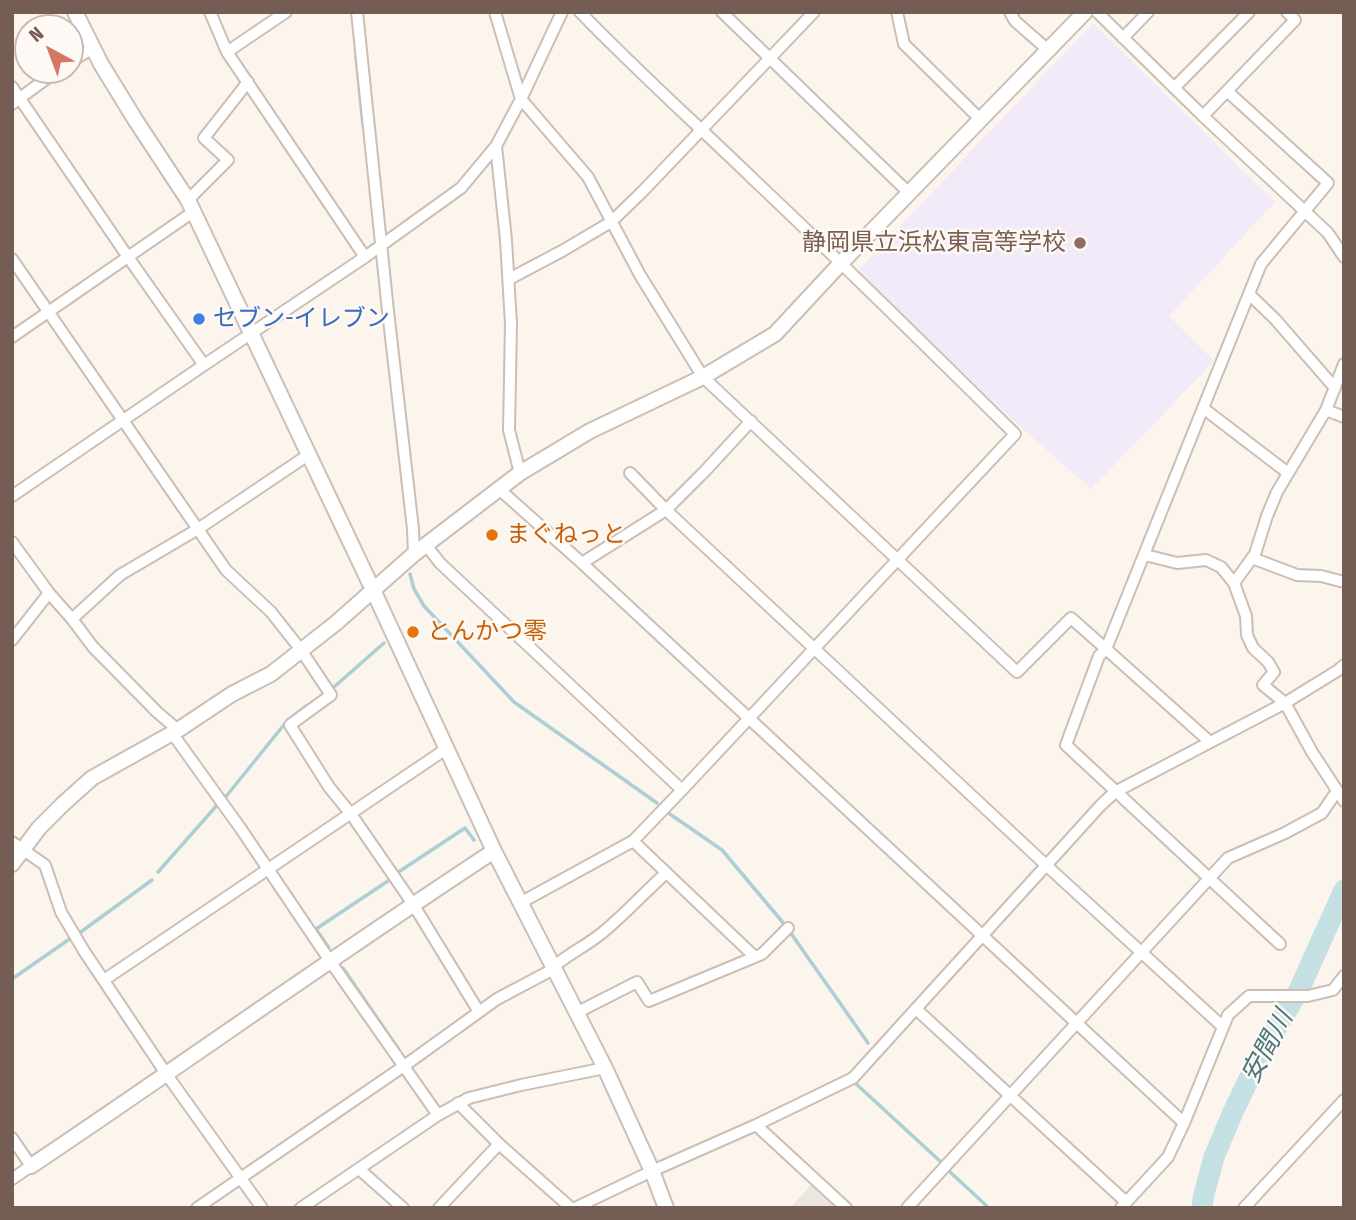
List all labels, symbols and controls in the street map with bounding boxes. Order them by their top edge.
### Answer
north arrow [14,14,84,84]
text: N [24,22,48,47]
place label: 静岡県立浜松東高等学校 [802,229,1066,257]
marker: 静岡県立浜松東高等学校 [1072,235,1088,251]
place label: セブン-イレブン [213,305,390,333]
marker: セブン-イレブン [191,311,207,327]
place label: まぐねっと [506,521,626,549]
marker: まぐねっと [484,527,500,543]
place label: とんかつ零 [427,618,547,646]
marker: とんかつ零 [405,624,421,640]
water label: 安間川 [1236,1005,1300,1089]

